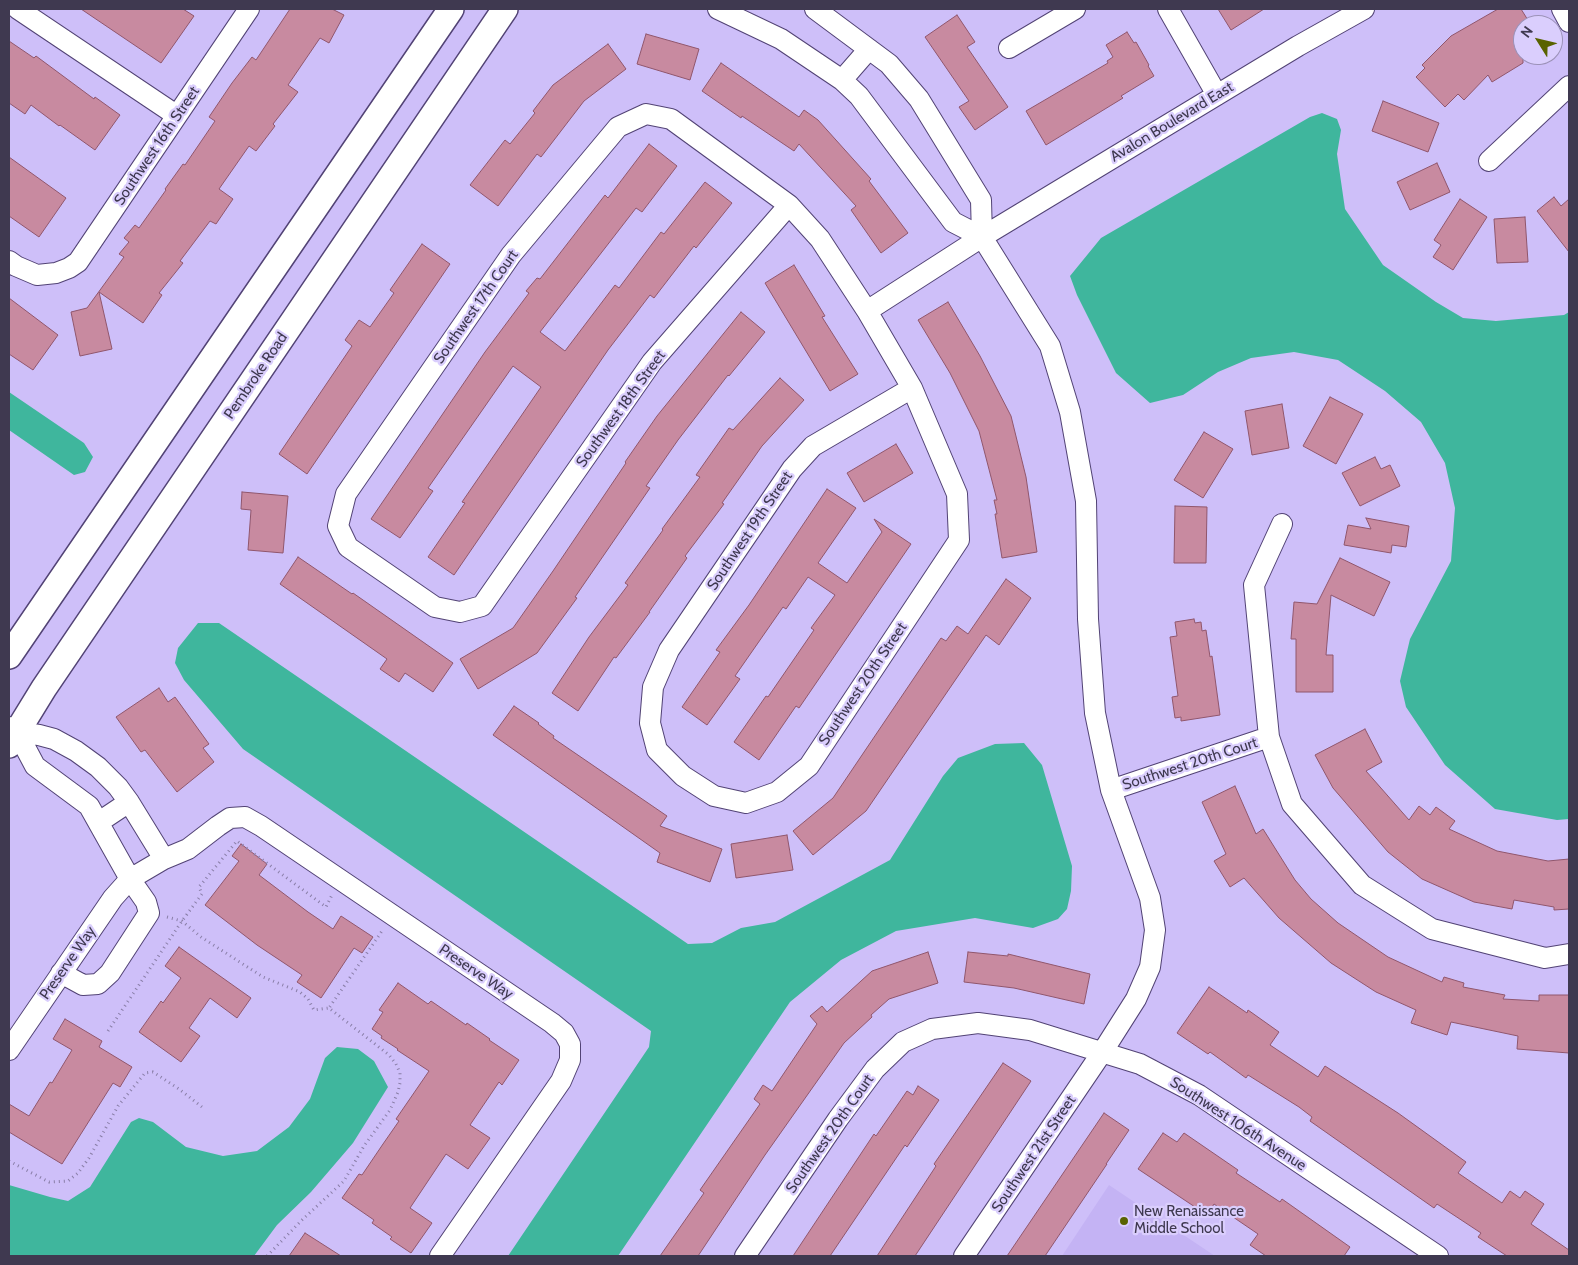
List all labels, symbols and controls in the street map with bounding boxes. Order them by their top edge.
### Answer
north arrow [1513,15,1563,65]
text: N [1516,22,1537,41]
street label: Avalon Boulevard East [1107,78,1237,166]
street label: Southwest 16th Street [111,83,203,209]
street label: Southwest 17th Court [430,247,522,367]
street label: Pembroke Road [220,329,292,423]
street label: Southwest 18th Street [573,347,669,471]
street label: Southwest 19th Street [704,468,796,594]
street label: Southwest 20th Street [815,619,911,749]
street label: Southwest 20th Court [1120,734,1260,794]
street label: Preserve Way [36,923,100,1003]
street label: Preserve Way [435,941,517,1003]
street label: Southwest 20th Court [782,1071,878,1197]
street label: Southwest 106th Avenue [1166,1073,1310,1175]
street label: Southwest 21st Street [988,1092,1080,1216]
place label: New Renaissance Middle School [1134,1203,1244,1238]
marker: New Renaissance Middle School [1118,1215,1130,1227]

